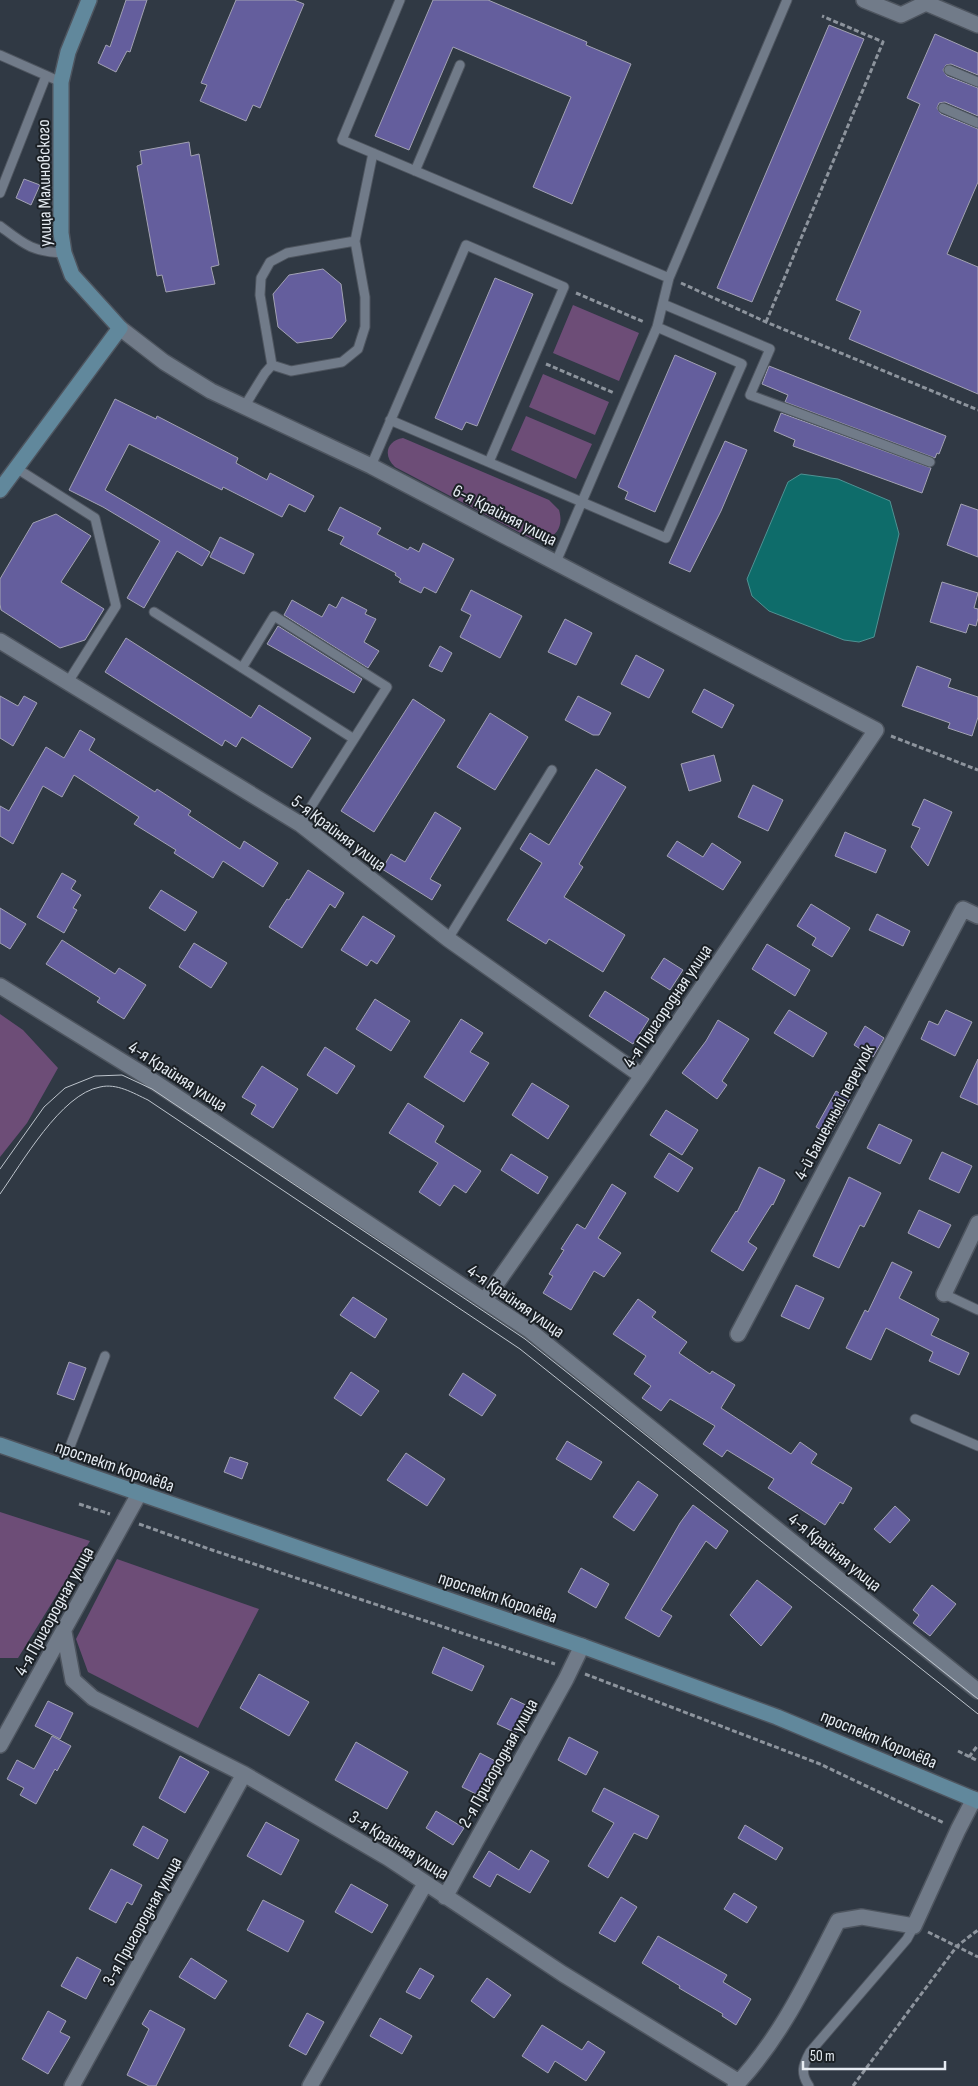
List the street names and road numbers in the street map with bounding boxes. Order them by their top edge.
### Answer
street label: улица Малиновского [33,119,56,247]
street label: 6-я Крайняя улица [449,480,560,551]
street label: 5-я Крайняя улица [287,791,390,876]
street label: 4-я Пригородная улица [618,941,716,1072]
street label: 4-я Крайняя улица [124,1037,231,1116]
street label: 4-й Башенный переулок [790,1041,879,1184]
street label: 4-я Крайняя улица [463,1260,568,1343]
street label: проспект Королёва [53,1436,177,1497]
street label: 4-я Крайняя улица [784,1508,885,1596]
street label: 4-я Пригородная улица [10,1543,99,1679]
street label: проспект Королёва [436,1567,560,1628]
street label: 2-я Пригородная улица [454,1695,543,1831]
street label: проспект Королёва [818,1706,940,1773]
street label: 3-я Крайняя улица [345,1806,453,1884]
street label: 3-я Пригородная улица [98,1853,187,1989]

